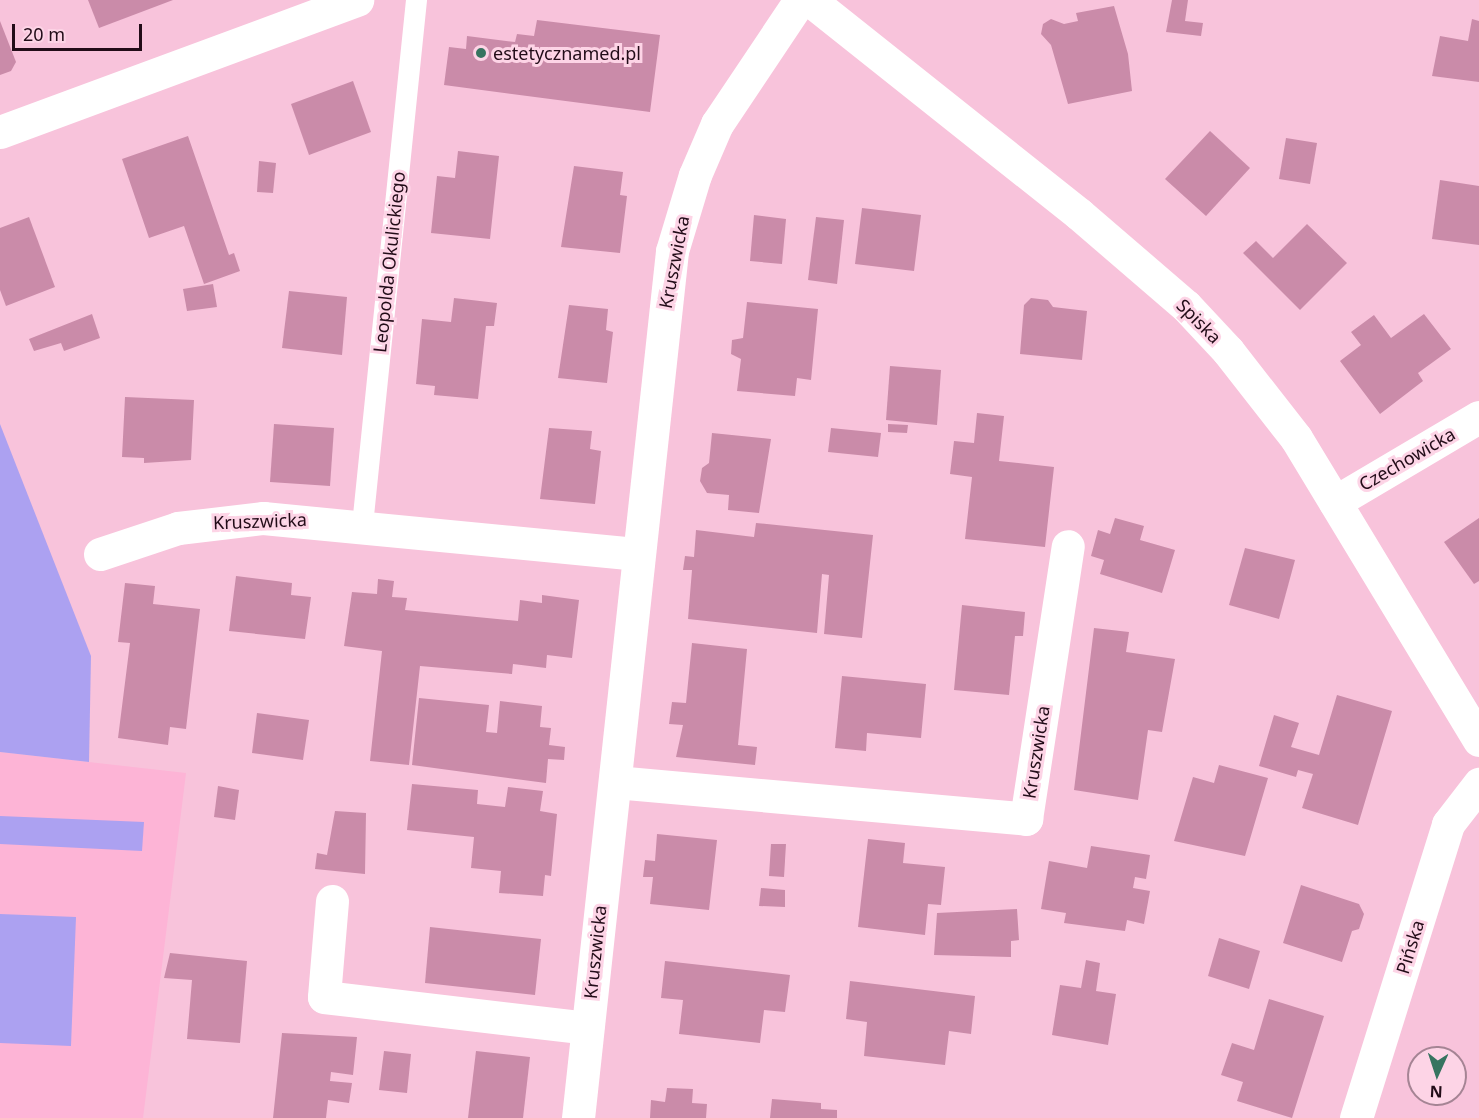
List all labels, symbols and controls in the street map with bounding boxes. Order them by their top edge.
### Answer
scale bar [15,12,146,50]
text: 20 m [23,22,65,46]
place label: estetycznamed.pl [493,42,641,64]
marker: estetycznamed.pl [474,46,488,60]
street label: Leopolda Okulickiego [369,170,409,354]
street label: Kruszwicka [654,214,694,310]
street label: Spiska [1172,294,1226,348]
street label: Czechowicka [1355,423,1459,495]
street label: Kruszwicka [213,509,307,533]
street label: Kruszwicka [1018,704,1054,800]
street label: Kruszwicka [579,904,611,1000]
street label: Pińska [1392,918,1428,976]
north arrow [1407,1046,1467,1106]
text: N [1429,1081,1443,1103]

